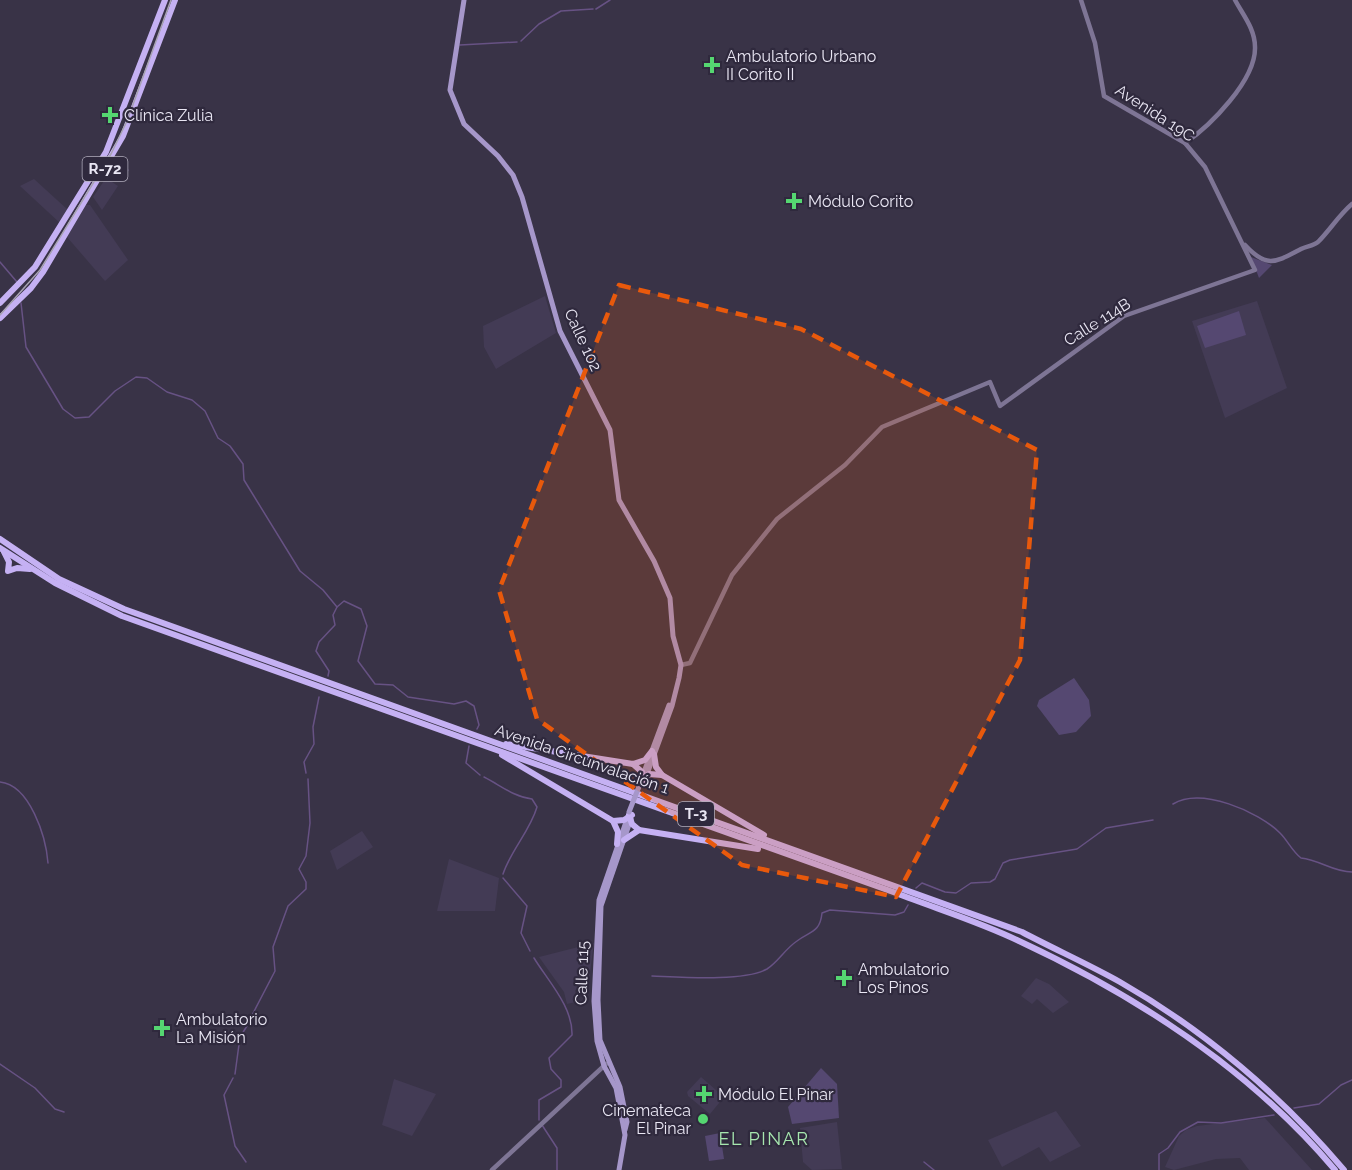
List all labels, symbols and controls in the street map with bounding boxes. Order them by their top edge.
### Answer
place label: Ambulatorio Urbano II Corito II [726,47,876,84]
marker: Ambulatorio Urbano II Corito II [703,56,721,74]
street label: Avenida 19C [1112,80,1198,146]
marker: Clínica Zulia [101,106,119,124]
place label: Clínica Zulia [124,106,213,125]
road number: R-72 [82,157,128,181]
marker: Módulo Corito [785,192,803,210]
place label: Módulo Corito [808,192,913,211]
street label: Calle 114B [1060,294,1134,350]
street label: Calle 102 [560,306,606,374]
street label: Avenida Circunvalación 1 [492,720,672,798]
road number: T-3 [678,802,714,826]
street label: Calle 115 [571,940,593,1005]
place label: Ambulatorio Los Pinos [858,960,949,997]
marker: Ambulatorio Los Pinos [835,969,853,987]
place label: Ambulatorio La Misión [176,1010,267,1047]
marker: Ambulatorio La Misión [153,1019,171,1037]
marker: Módulo El Pinar [695,1085,713,1103]
place label: Módulo El Pinar [718,1085,834,1104]
place label: Cinemateca El Pinar [602,1101,691,1138]
marker: Cinemateca El Pinar [696,1112,710,1126]
district label: EL PINAR [719,1128,810,1149]

